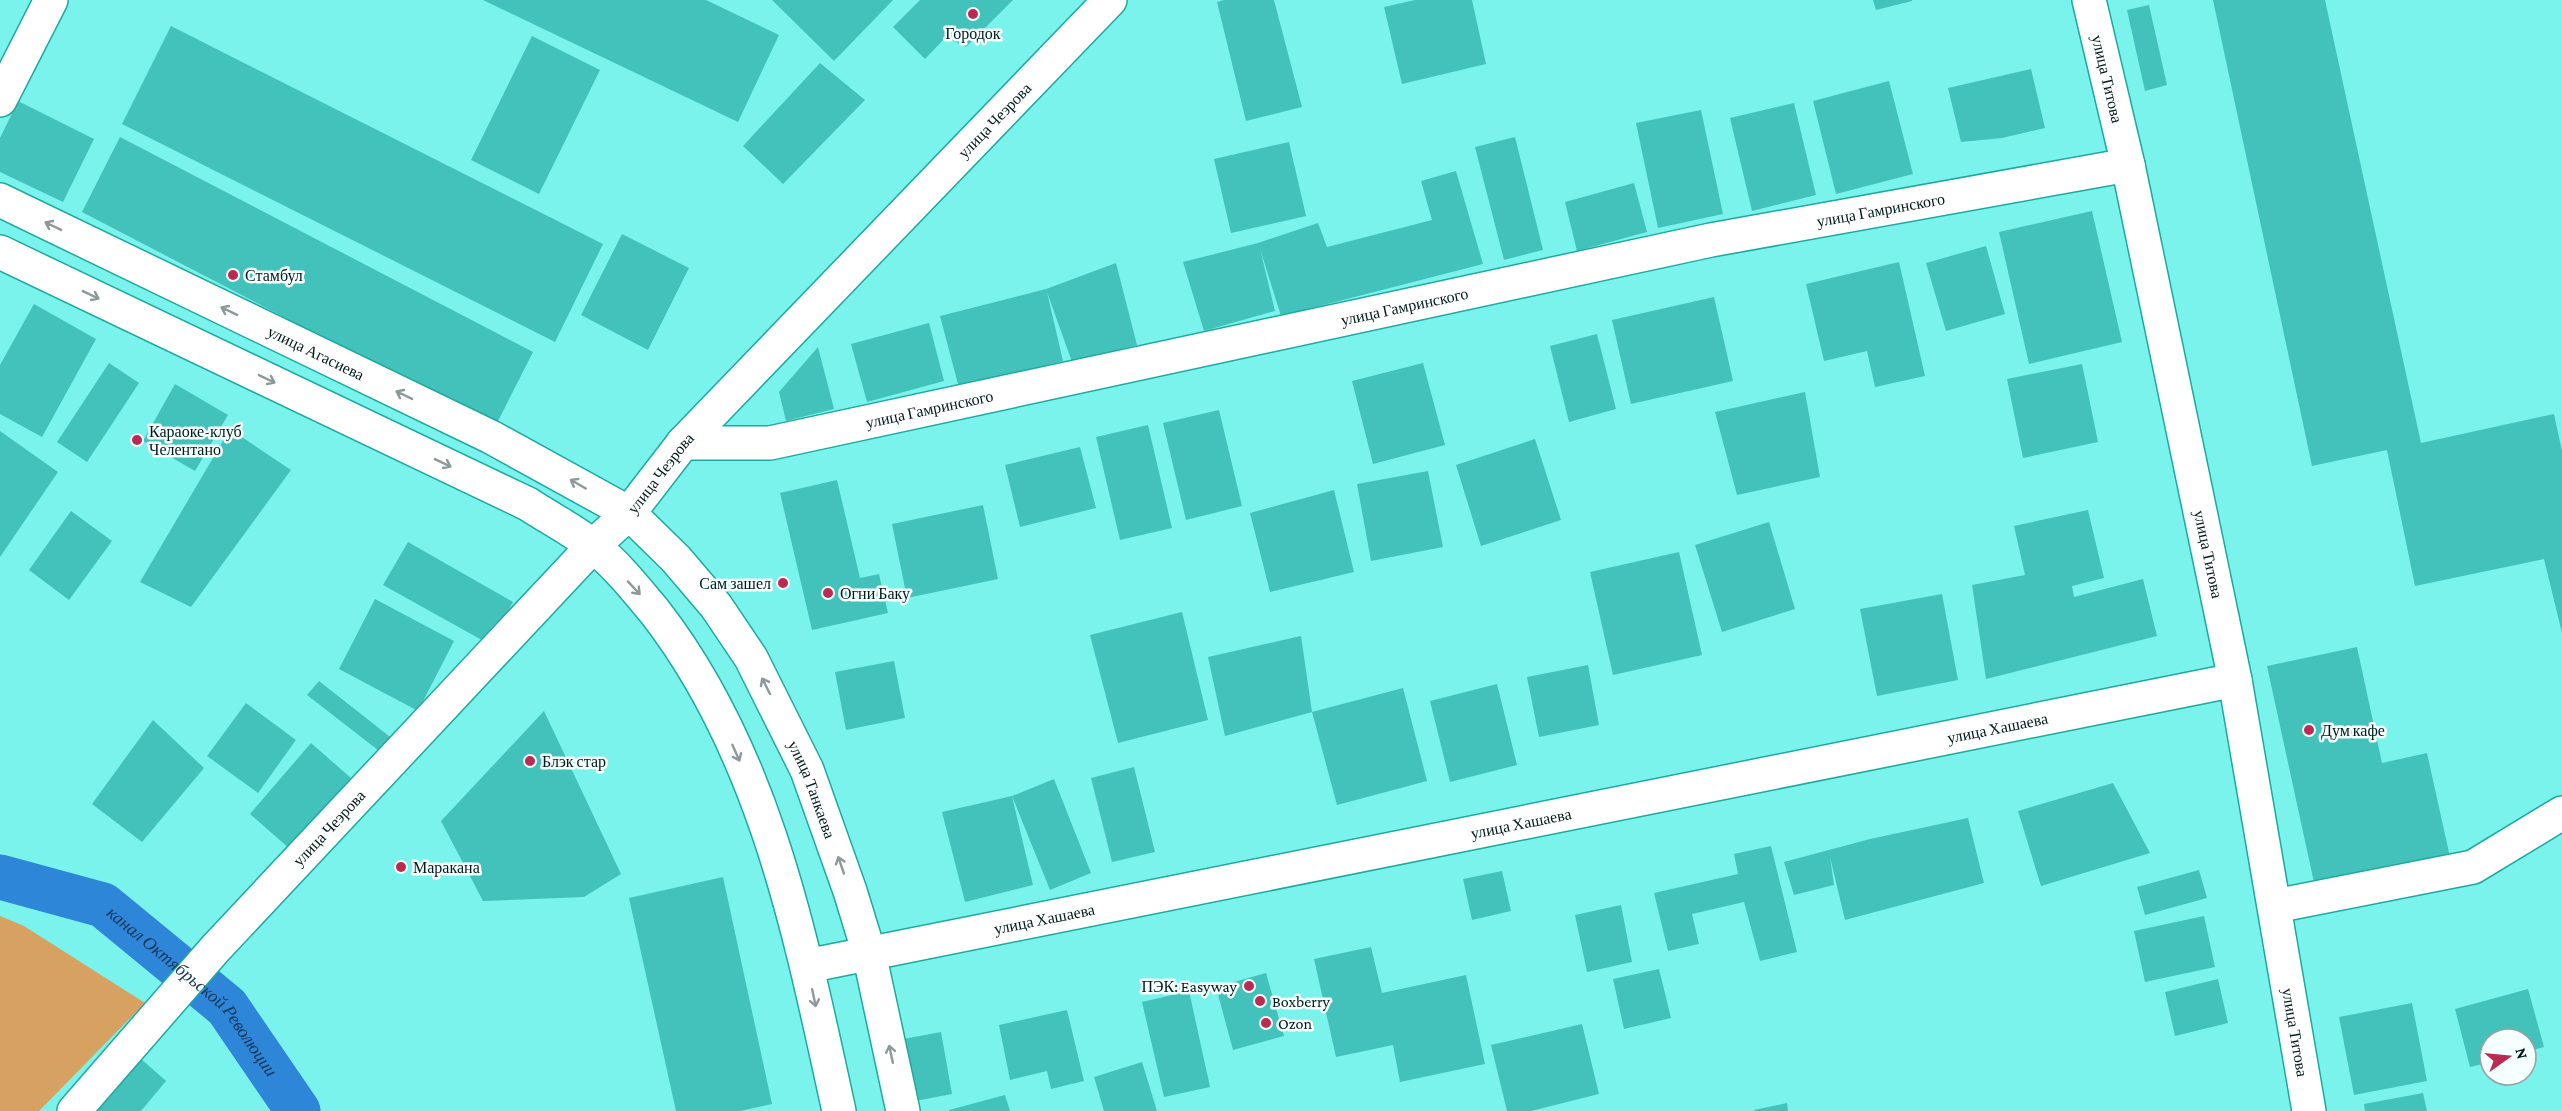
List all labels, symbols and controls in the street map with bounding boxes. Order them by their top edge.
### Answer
marker: Городок [966,7,980,21]
place label: Городок [945,25,1001,43]
street label: улица Титова [2088,33,2126,125]
street label: улица Чеэрова [955,80,1034,162]
street label: улица Гамринского [1815,190,1946,231]
one-way arrow [44,219,62,231]
place label: Стамбул [245,267,303,285]
marker: Стамбул [226,268,240,282]
street label: улица Гамринского [1339,285,1470,330]
one-way arrow [81,290,99,302]
one-way arrow [220,304,238,316]
street label: улица Агасиева [264,323,367,384]
one-way arrow [257,374,275,386]
street label: улица Гамринского [864,387,995,432]
one-way arrow [396,389,414,401]
place label: Караоке-клуб Челентано [149,423,242,458]
street label: улица Чеэрова [624,429,697,517]
marker: Караоке-клуб Челентано [130,433,144,447]
one-way arrow [433,458,451,470]
one-way arrow [570,478,587,490]
street label: улица Титова [2190,509,2226,600]
place label: Сам зашел [699,575,771,592]
marker: Сам зашел [776,576,790,590]
one-way arrow [627,580,641,595]
place label: Огни Баку [840,585,910,603]
marker: Огни Баку [821,586,835,600]
one-way arrow [760,678,772,695]
street label: улица Хашаева [1946,710,2049,747]
place label: Дум кафе [2321,722,2385,740]
marker: Дум кафе [2302,723,2316,737]
street label: улица Танкаева [784,738,839,841]
one-way arrow [732,744,743,762]
place label: Блэк стар [542,753,606,771]
marker: Блэк стар [523,754,537,768]
street label: улица Чеэрова [290,787,369,870]
street label: улица Хашаева [1469,805,1573,843]
one-way arrow [835,856,846,875]
place label: Маракана [413,859,480,877]
marker: Маракана [394,860,408,874]
street label: улица Хашаева [993,901,1096,938]
water label: канал Октябрьской Революции [103,902,281,1080]
place label: ПЭК: Easyway [1141,978,1238,996]
marker: ПЭК: Easyway [1242,979,1256,993]
street label: улица Титова [2278,987,2311,1078]
one-way arrow [809,988,820,1008]
place label: Boxberry [1272,993,1331,1011]
marker: Boxberry [1253,994,1267,1008]
place label: Ozon [1278,1015,1312,1032]
marker: Ozon [1259,1016,1273,1030]
north arrow [2478,1027,2538,1087]
one-way arrow [884,1045,896,1064]
text: N [2512,1046,2532,1061]

